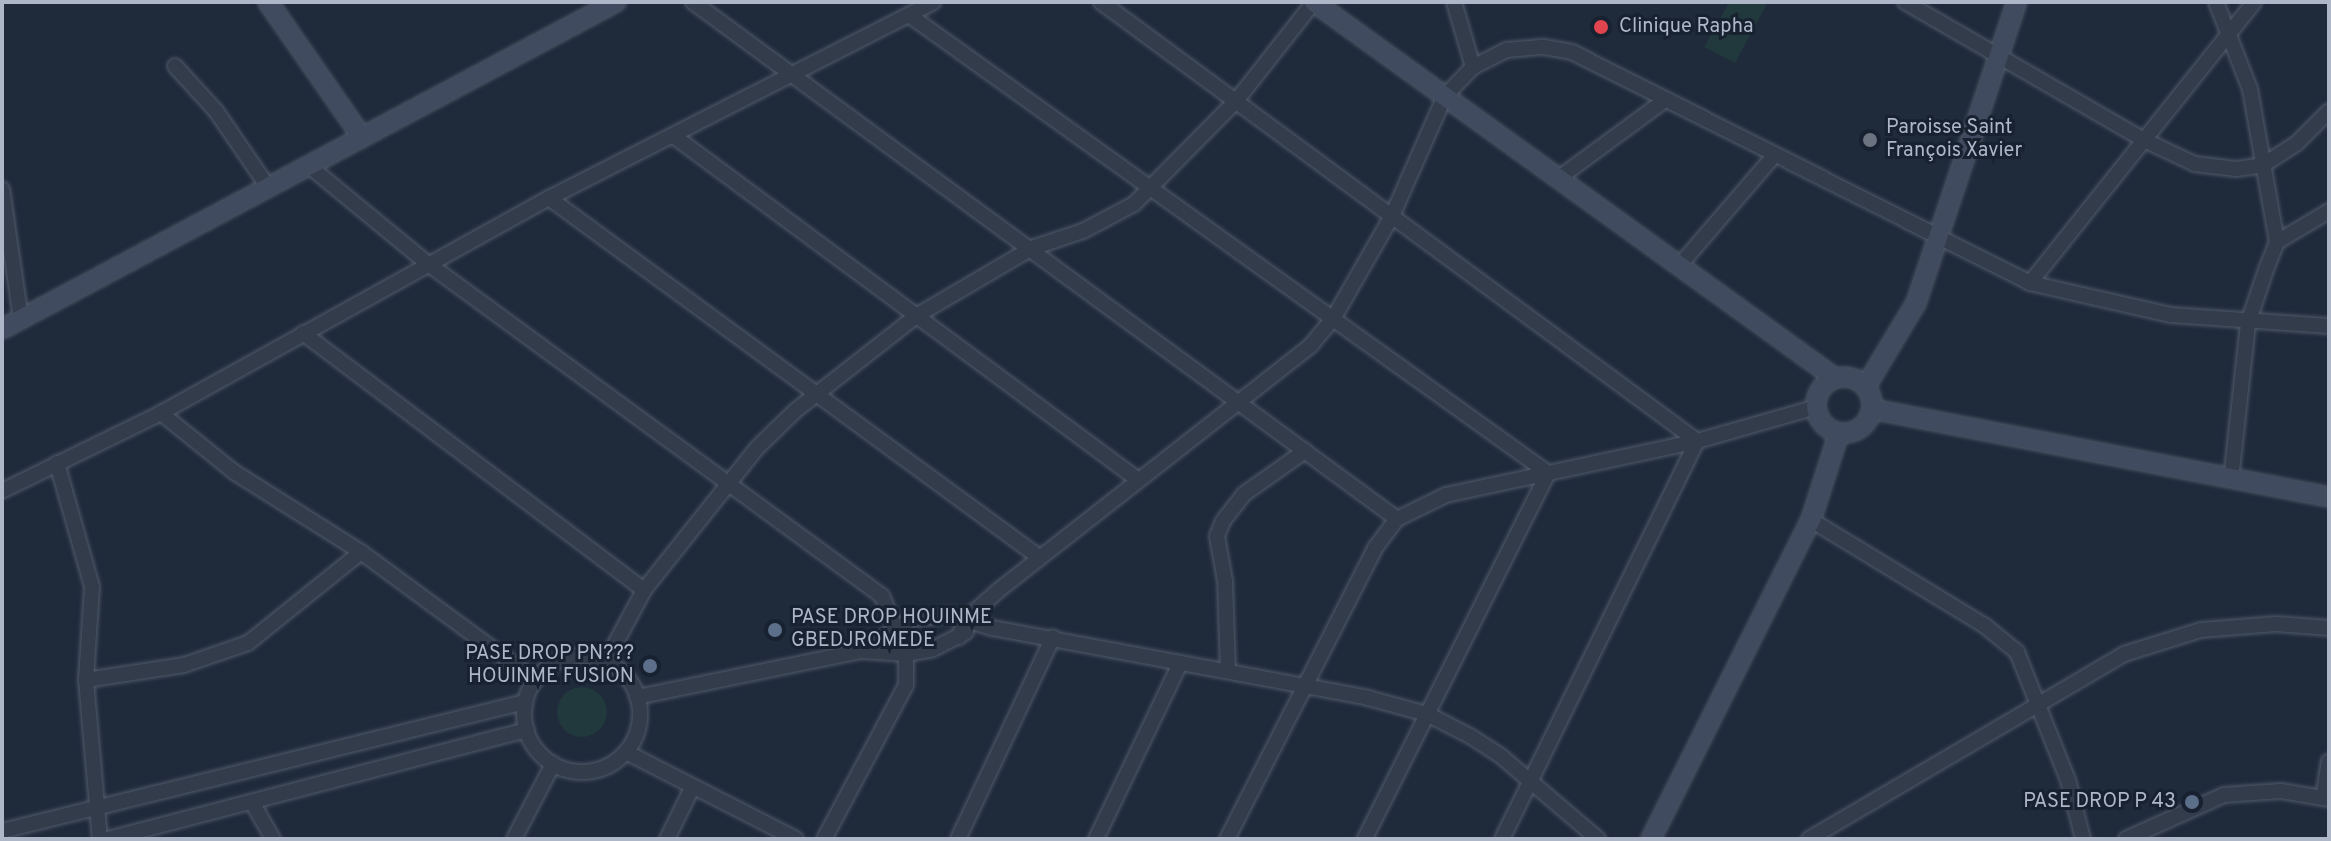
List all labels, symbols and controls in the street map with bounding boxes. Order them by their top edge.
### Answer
place label: Clinique Rapha [1619,15,1754,39]
marker: Clinique Rapha [1590,16,1612,38]
place label: Paroisse Saint François Xavier [1886,116,2022,163]
marker: Paroisse Saint François Xavier [1861,131,1879,149]
place label: PASE DROP HOUINME GBEDJROMEDE [791,606,992,653]
marker: PASE DROP HOUINME GBEDJROMEDE [766,621,784,639]
place label: PASE DROP PN??? HOUINME FUSION [465,642,634,689]
marker: PASE DROP PN??? HOUINME FUSION [641,657,659,675]
place label: PASE DROP P 43 [2023,790,2176,814]
marker: PASE DROP P 43 [2183,793,2201,811]

